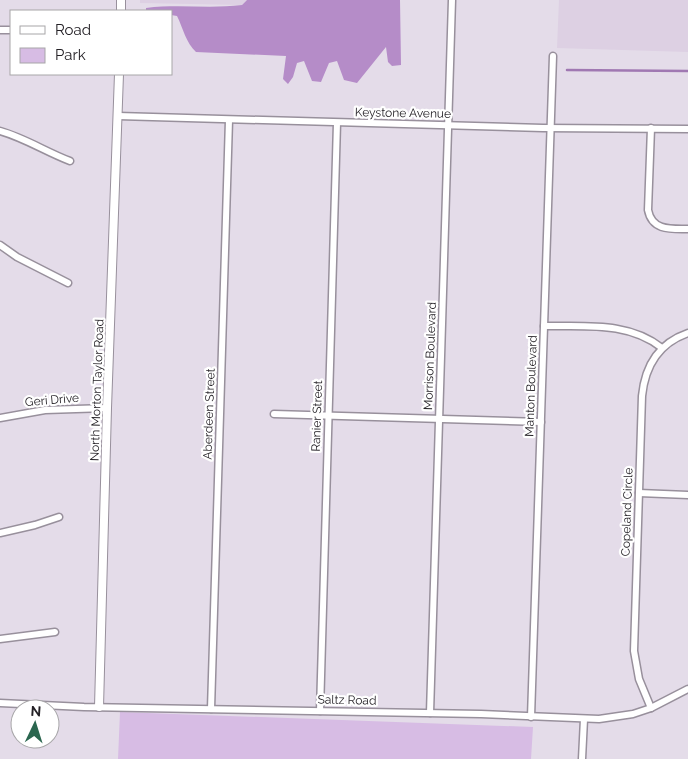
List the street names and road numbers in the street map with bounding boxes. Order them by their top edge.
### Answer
street label: Keystone Avenue [355,105,451,121]
street label: Morrison Boulevard [421,302,439,410]
street label: North Morton Taylor Road [88,319,106,461]
street label: Manton Boulevard [522,335,540,437]
street label: Aberdeen Street [200,368,218,460]
street label: Ranier Street [309,380,325,452]
street label: Geri Drive [24,391,80,409]
street label: Copeland Circle [618,467,636,557]
street label: Saltz Road [317,692,377,708]

